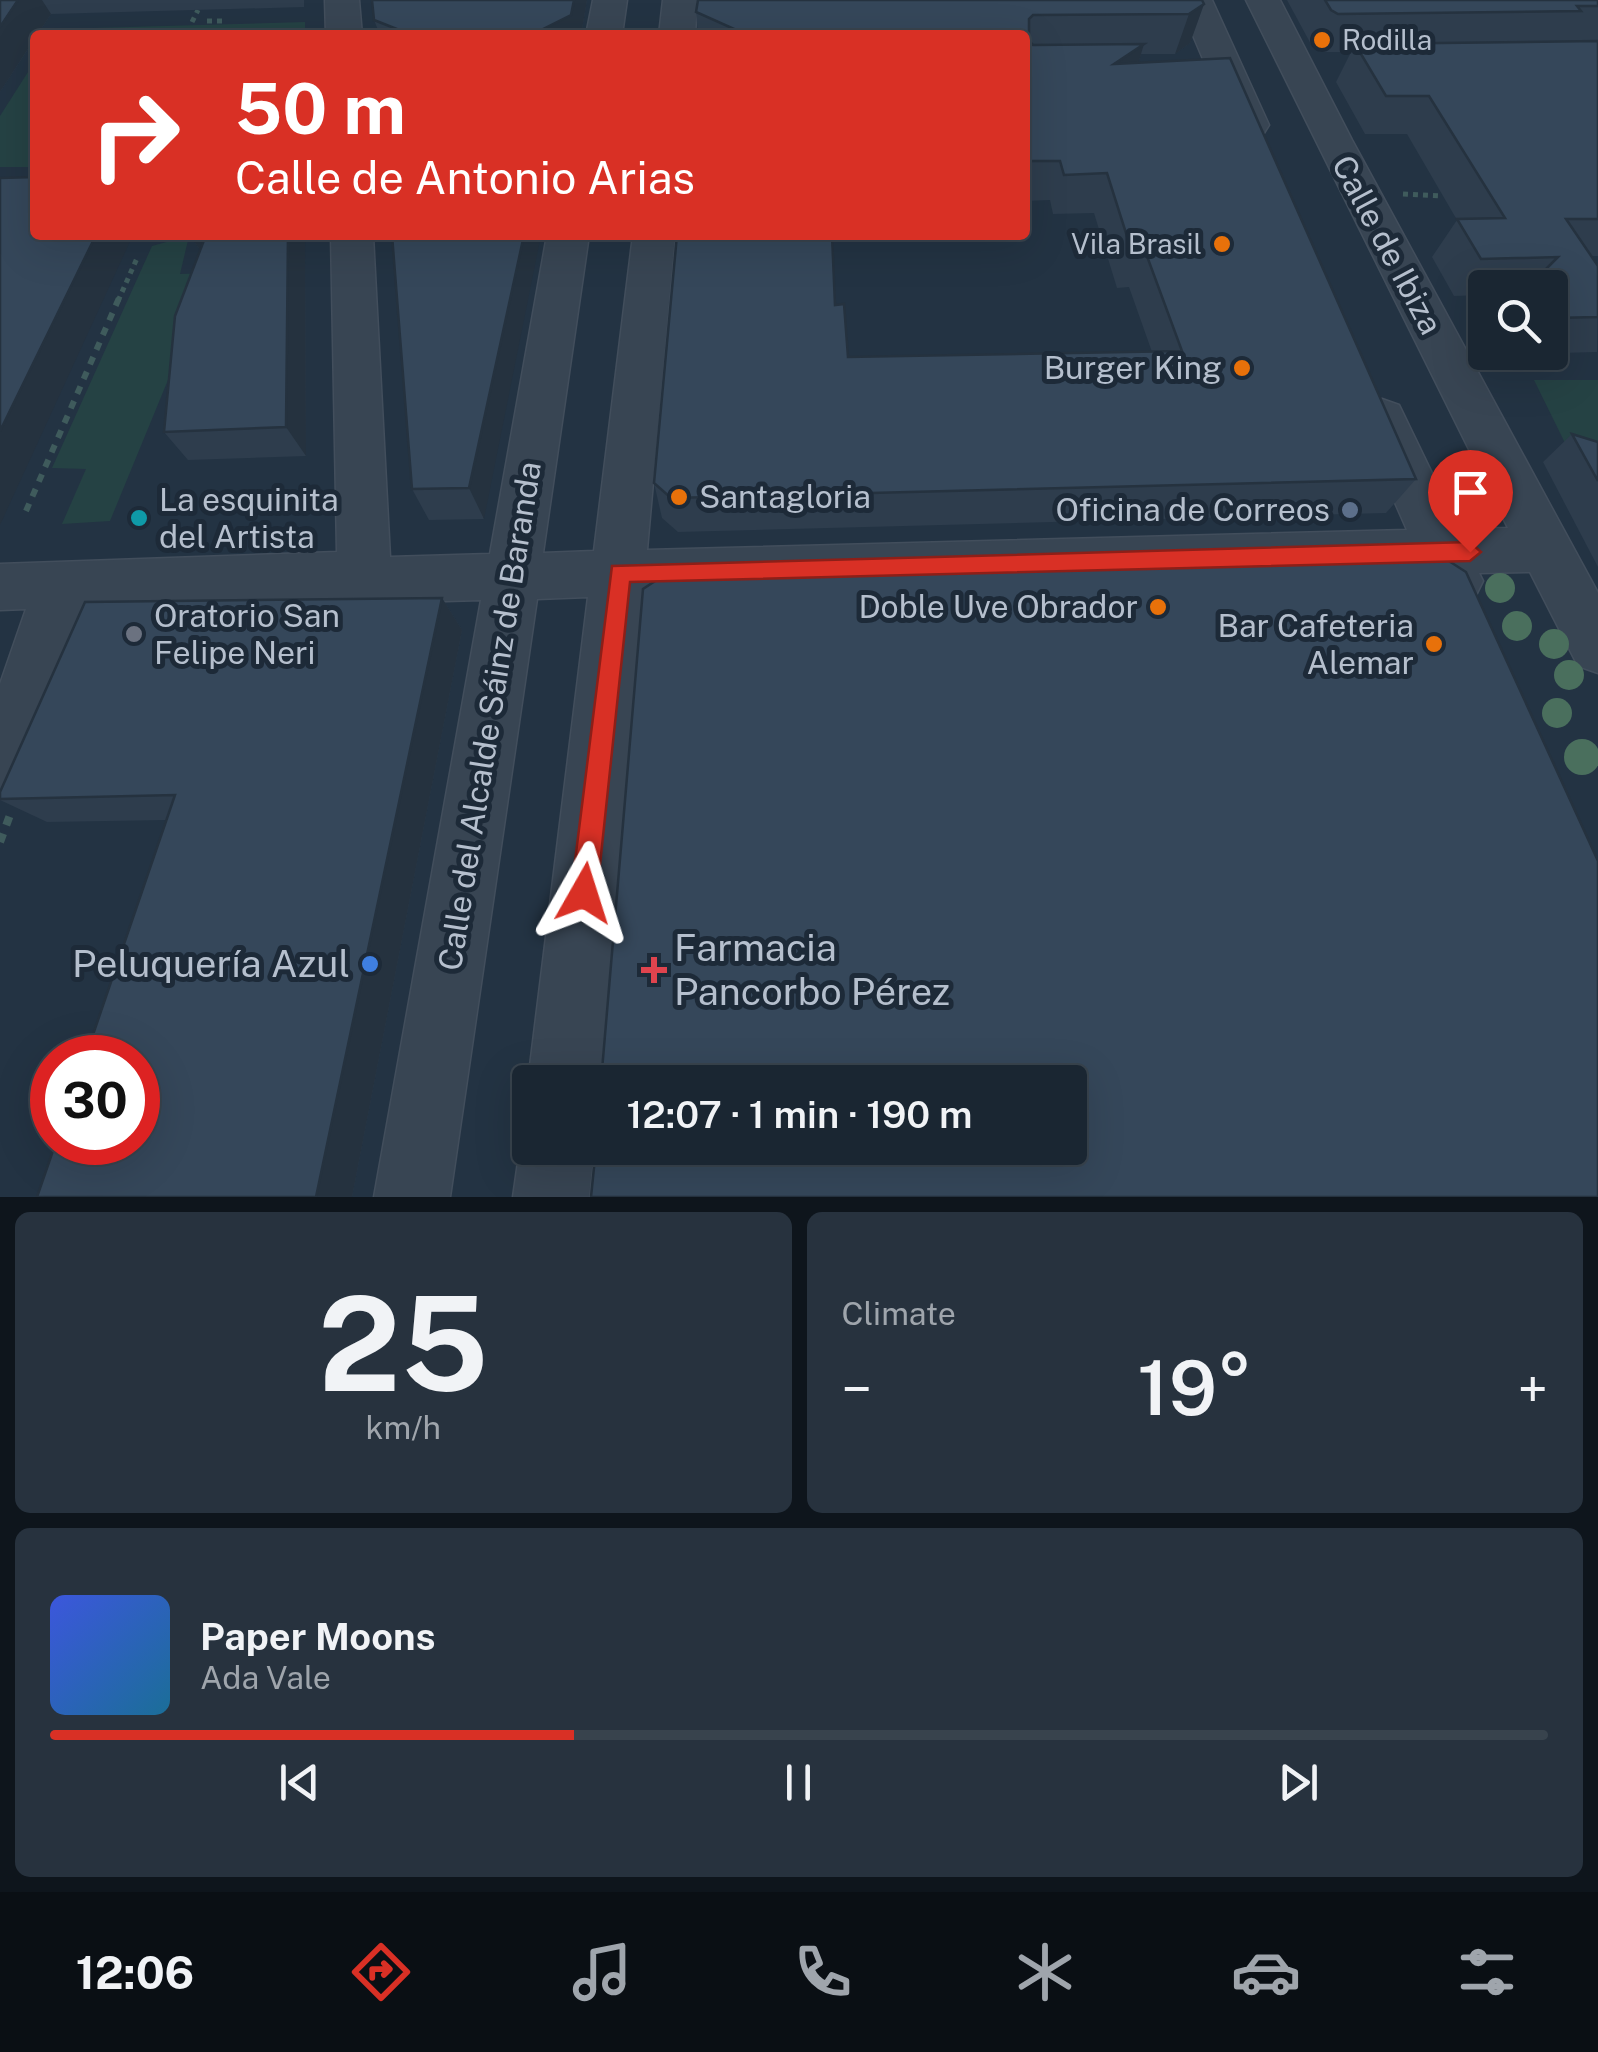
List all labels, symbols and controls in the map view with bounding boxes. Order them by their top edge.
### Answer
place label: Rodilla [1342,23,1432,56]
marker: Rodilla [1311,29,1333,51]
text: 50 m [235,67,406,150]
icon: right [70,70,200,200]
street label: Calle de Ibiza [1325,149,1450,340]
text: Calle de Antonio Arias [235,151,695,204]
place label: Vila Brasil [1071,227,1202,260]
marker: Vila Brasil [1211,233,1233,255]
map controls [1468,270,1568,370]
button: search [1468,270,1568,370]
place label: Burger King [1044,349,1222,386]
marker: Burger King [1231,357,1253,379]
pin [1428,450,1513,553]
street label: Calle del Alcalde Sáinz de Baranda [431,459,548,973]
icon: arrive [1443,465,1498,520]
place label: Santagloria [699,478,871,515]
place label: La esquinita del Artista [159,481,339,555]
marker: Santagloria [668,486,690,508]
place label: Oficina de Correos [1055,491,1330,528]
marker: Oficina de Correos [1339,499,1361,521]
marker: La esquinita del Artista [128,507,150,529]
place label: Doble Uve Obrador [858,588,1138,625]
marker: Doble Uve Obrador [1147,596,1169,618]
place label: Oratorio San Felipe Neri [154,597,340,671]
place label: Bar Cafeteria Alemar [1217,607,1414,681]
marker: Oratorio San Felipe Neri [123,623,145,645]
marker: Bar Cafeteria Alemar [1423,633,1445,655]
position arrow [532,841,636,945]
place label: Farmacia Pancorbo Pérez [674,925,950,1014]
place label: Peluquería Azul [72,941,350,986]
marker: Peluquería Azul [359,953,381,975]
marker: Farmacia Pancorbo Pérez [643,959,665,981]
speed limit sign: 30 [30,1035,160,1165]
text: 12:07 · 1 min · 190 m [626,1092,973,1137]
text: 25 [318,1268,488,1420]
text: Climate [842,1295,956,1332]
text: 19° [1137,1344,1252,1432]
text: − [842,1357,872,1421]
text: + [1517,1357,1548,1421]
text: km/h [366,1409,441,1446]
text: Paper Moons [200,1614,435,1659]
text: Ada Vale [200,1659,331,1696]
icon: previous [272,1755,327,1810]
icon: pause [771,1755,826,1810]
icon: next [1271,1755,1326,1810]
icon: directions [346,1937,416,2007]
icon: music [567,1937,637,2007]
icon: phone [788,1937,858,2007]
icon: climate [1010,1937,1080,2007]
icon: car [1231,1937,1301,2007]
icon: filters [1452,1937,1522,2007]
text: 12:06 [76,1946,194,1999]

